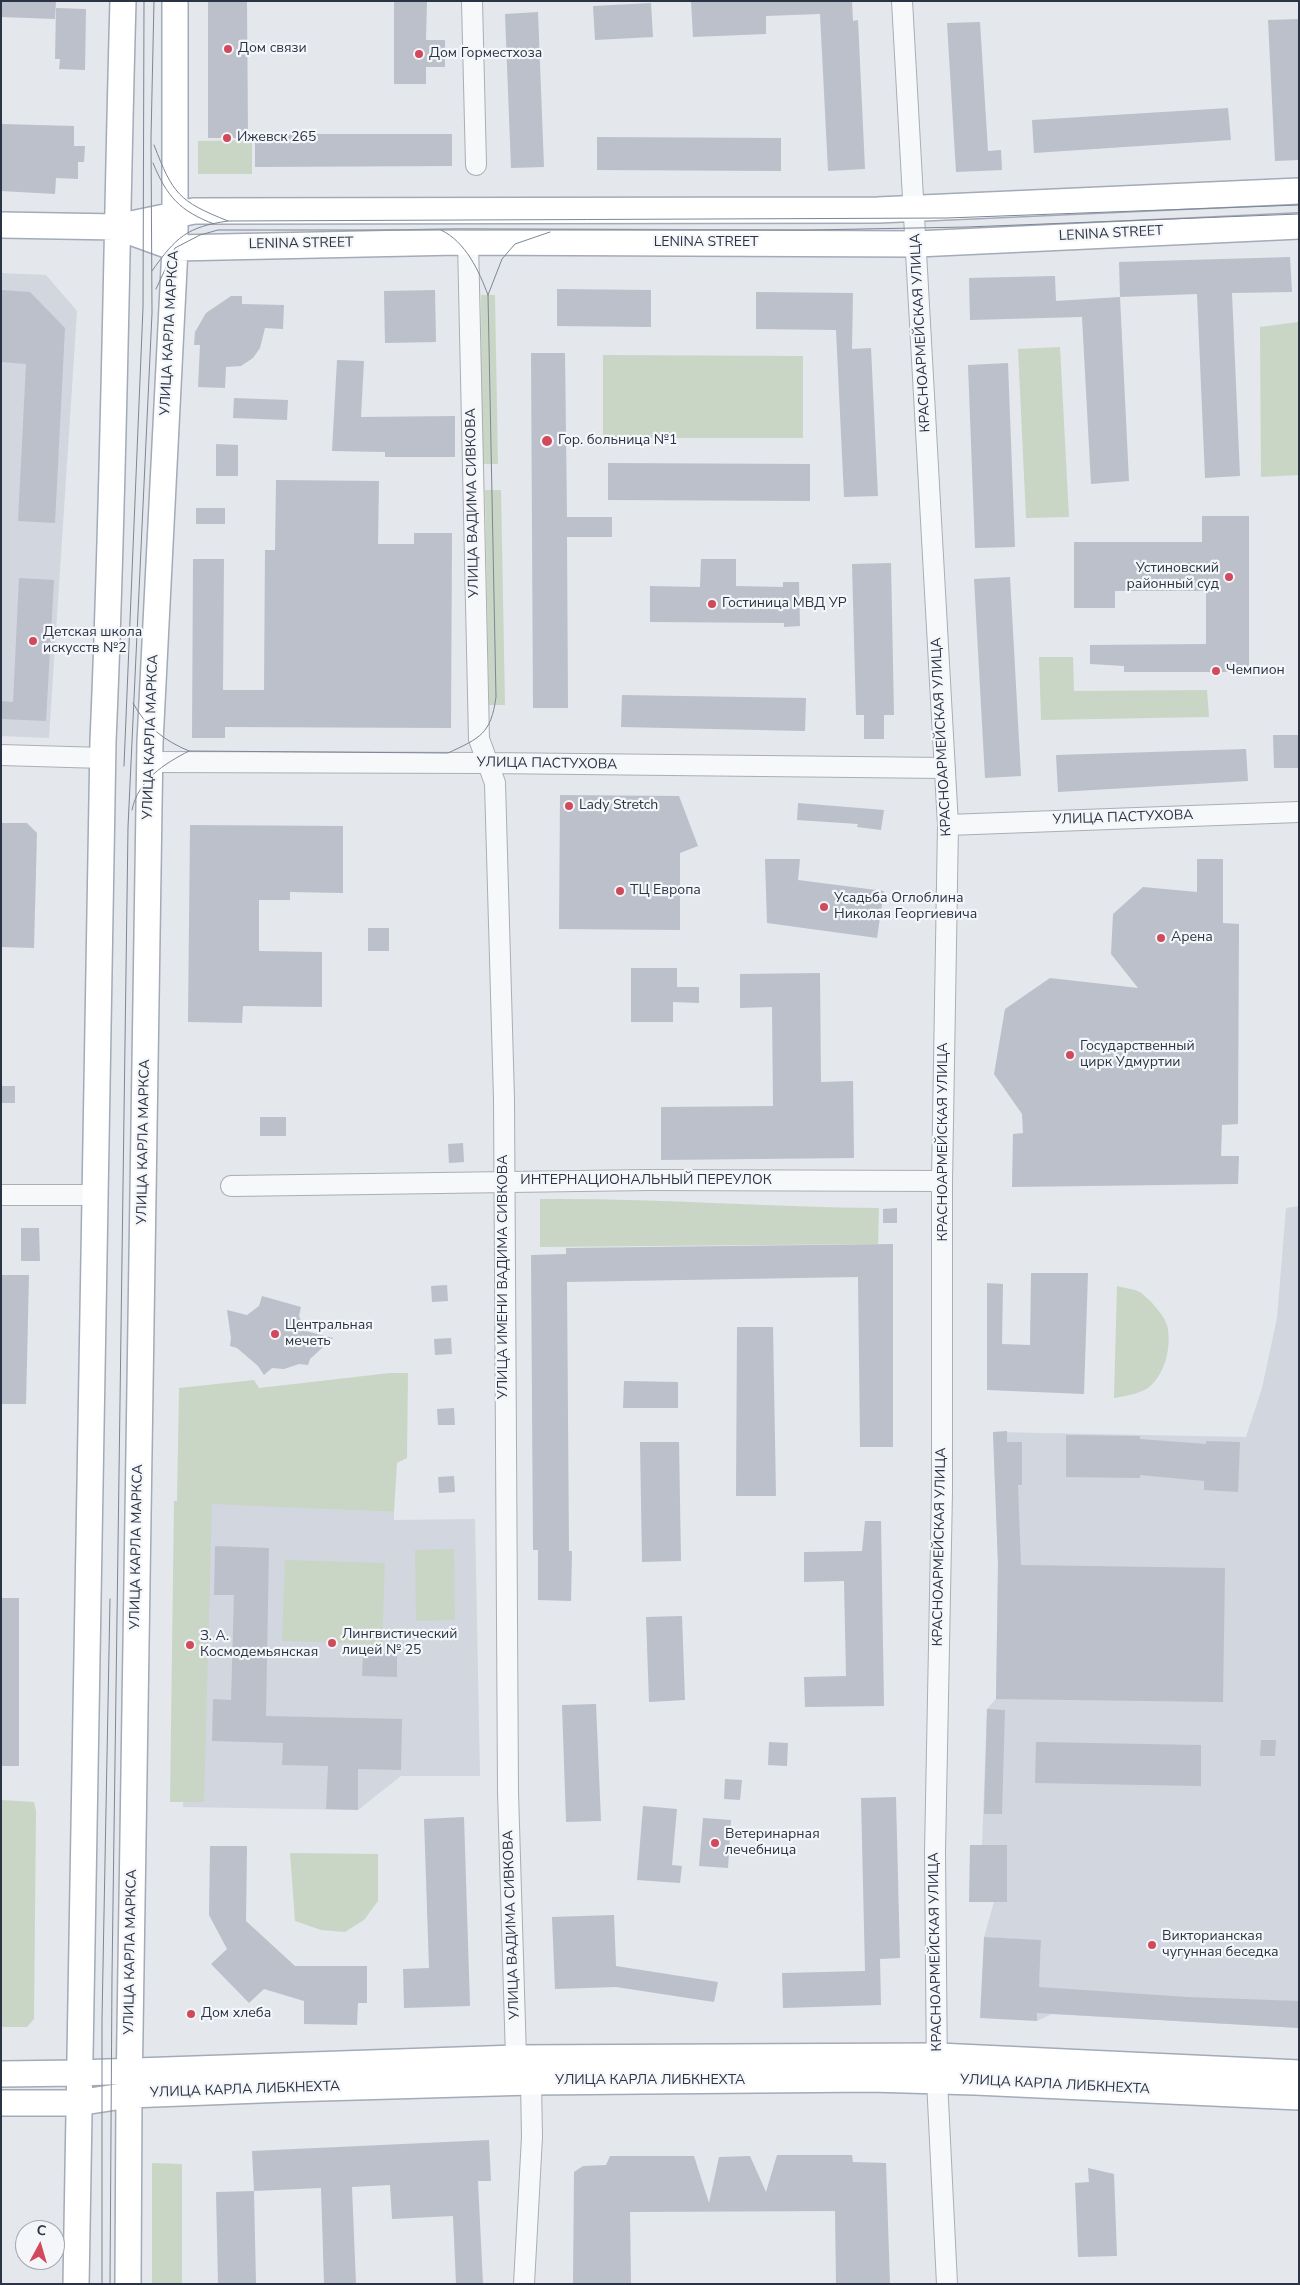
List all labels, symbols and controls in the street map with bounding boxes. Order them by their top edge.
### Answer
place label: Дом связи [238,41,307,57]
marker: Дом связи [222,43,234,55]
place label: Дом Горместхоза [429,46,542,62]
marker: Дом Горместхоза [413,48,425,60]
place label: Ижевск 265 [237,130,316,146]
marker: Ижевск 265 [221,132,233,144]
street label: LENINA STREET [1058,223,1164,245]
street label: КРАСНОАРМЕЙСКАЯ УЛИЦА [907,233,935,433]
street label: LENINA STREET [249,235,353,253]
street label: LENINA STREET [654,235,758,251]
street label: УЛИЦА КАРЛА МАРКСА [157,250,183,416]
street label: УЛИЦА ВАДИМА СИВКОВА [463,408,483,598]
place label: Гор. больница №1 [558,433,677,449]
marker: Гор. больница №1 [540,434,554,448]
place label: Устиновский районный суд [1127,561,1219,594]
marker: Устиновский районный суд [1223,571,1235,583]
place label: Гостиница МВД УР [722,596,847,612]
marker: Гостиница МВД УР [706,598,718,610]
place label: Детская школа искусств №2 [43,625,142,658]
marker: Детская школа искусств №2 [27,635,39,647]
street label: КРАСНОАРМЕЙСКАЯ УЛИЦА [928,637,956,837]
street label: УЛИЦА КАРЛА МАРКСА [140,654,162,820]
place label: Чемпион [1226,663,1285,679]
marker: Чемпион [1210,665,1222,677]
street label: УЛИЦА ПАСТУХОВА [476,754,618,774]
place label: Lady Stretch [579,798,658,814]
marker: Lady Stretch [563,800,575,812]
street label: УЛИЦА ПАСТУХОВА [1052,807,1194,829]
place label: ТЦ Европа [630,883,701,899]
marker: ТЦ Европа [614,885,626,897]
place label: Усадьба Оглоблина Николая Георгиевича [834,891,977,924]
marker: Усадьба Оглоблина Николая Георгиевича [818,901,830,913]
place label: Арена [1171,930,1213,946]
marker: Арена [1155,932,1167,944]
place label: Государственный цирк Удмуртии [1080,1039,1195,1072]
street label: КРАСНОАРМЕЙСКАЯ УЛИЦА [936,1042,952,1242]
marker: Государственный цирк Удмуртии [1064,1049,1076,1061]
street label: УЛИЦА КАРЛА МАРКСА [134,1059,154,1225]
street label: УЛИЦА ИМЕНИ ВАДИМА СИВКОВА [496,1155,512,1399]
street label: ИНТЕРНАЦИОНАЛЬНЫЙ ПЕРЕУЛОК [520,1173,772,1189]
place label: Центральная мечеть [285,1318,373,1350]
marker: Центральная мечеть [269,1328,281,1340]
street label: КРАСНОАРМЕЙСКАЯ УЛИЦА [930,1447,950,1647]
street label: УЛИЦА КАРЛА МАРКСА [127,1464,147,1630]
place label: Лингвистический лицей № 25 [342,1627,457,1660]
place label: З. А. Космодемьянская [200,1629,318,1661]
marker: Лингвистический лицей № 25 [326,1637,338,1649]
marker: З. А. Космодемьянская [184,1639,196,1651]
place label: Ветеринарная лечебница [725,1827,820,1860]
street label: УЛИЦА ВАДИМА СИВКОВА [500,1830,524,2020]
marker: Ветеринарная лечебница [709,1837,721,1849]
street label: КРАСНОАРМЕЙСКАЯ УЛИЦА [926,1852,946,2052]
street label: УЛИЦА КАРЛА МАРКСА [121,1869,141,2035]
place label: Викторианская чугунная беседка [1162,1929,1279,1961]
marker: Викторианская чугунная беседка [1146,1939,1158,1951]
place label: Дом хлеба [201,2006,271,2022]
marker: Дом хлеба [185,2008,197,2020]
street label: УЛИЦА КАРЛА ЛИБКНЕХТА [960,2072,1150,2098]
street label: УЛИЦА КАРЛА ЛИБКНЕХТА [555,2073,745,2089]
street label: УЛИЦА КАРЛА ЛИБКНЕХТА [150,2078,340,2102]
north arrow [15,2220,65,2270]
text: С [36,2221,47,2241]

